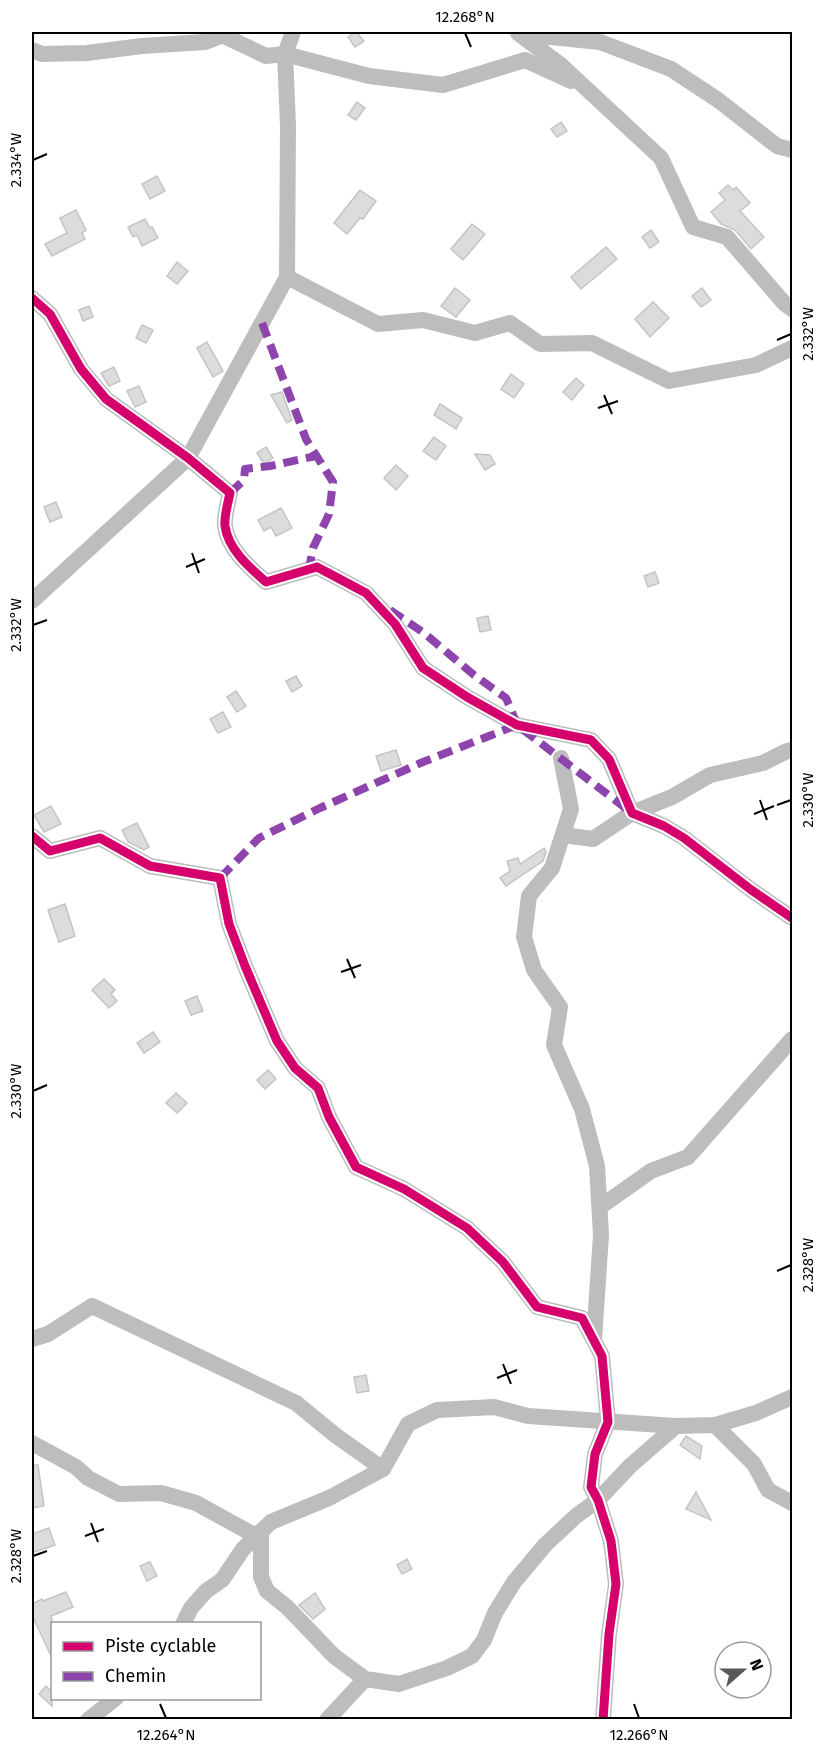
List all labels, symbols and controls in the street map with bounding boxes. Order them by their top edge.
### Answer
text: 12.268°N [435,8,495,26]
text: 2.334°W [7,132,25,187]
text: 2.332°W [799,307,817,361]
text: 2.332°W [7,598,25,652]
text: 2.330°W [799,772,817,827]
text: 2.330°W [7,1063,25,1118]
text: 2.328°W [799,1237,817,1292]
text: 2.328°W [7,1528,25,1583]
legend [51,1622,261,1700]
text: Piste cyclable [105,1635,216,1657]
north arrow [713,1640,773,1700]
text: N [746,1656,767,1673]
text: Chemin [105,1665,166,1687]
text: 12.264°N [136,1726,196,1744]
text: 12.266°N [610,1726,668,1744]

